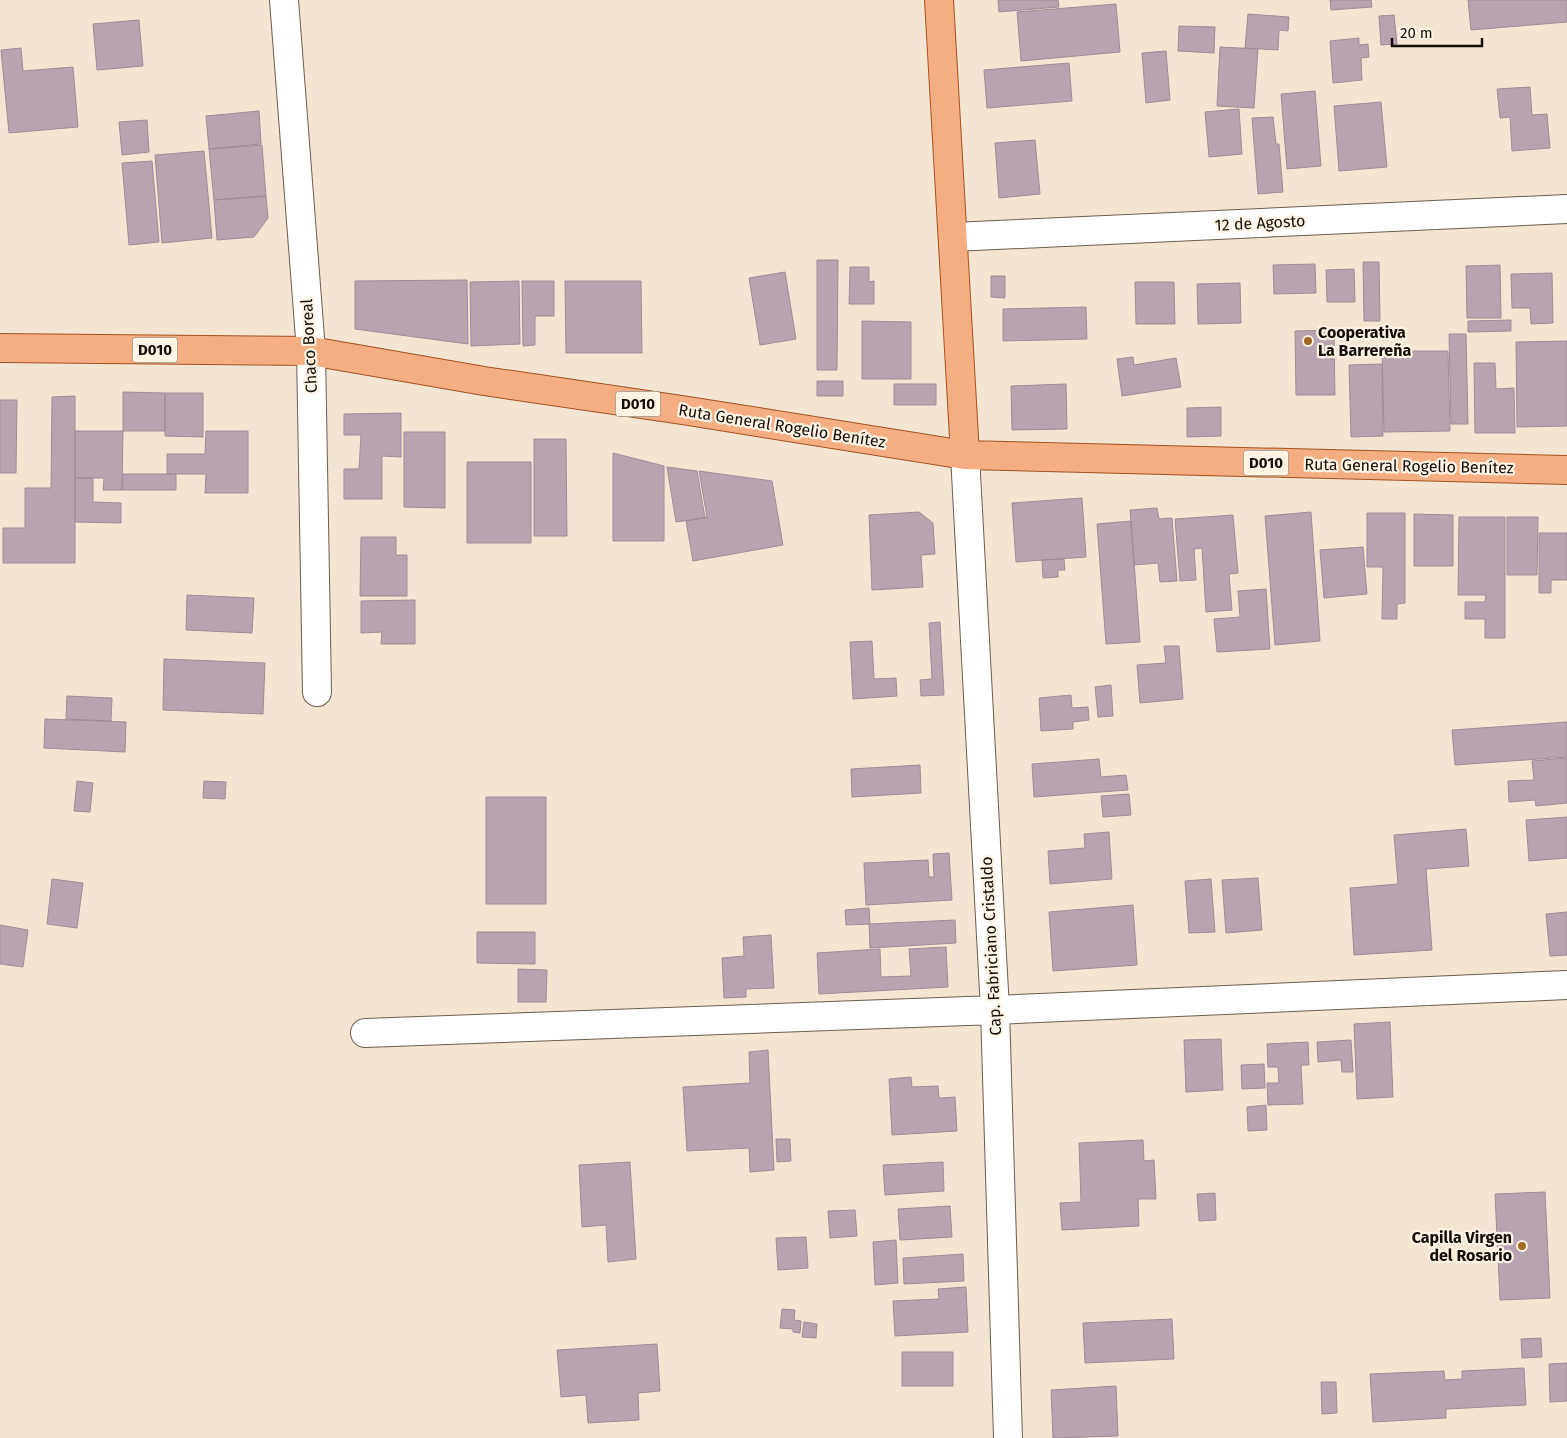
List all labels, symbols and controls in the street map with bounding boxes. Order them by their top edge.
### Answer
scale bar [1392,15,1482,47]
text: 20 m [1400,24,1433,42]
street label: 12 de Agosto [1214,211,1306,235]
street label: Chaco Boreal [297,298,321,394]
place label: Cooperativa La Barrereña [1318,323,1411,360]
marker: Cooperativa La Barrereña [1302,335,1314,347]
road number: D010 [132,338,178,362]
road number: D010 [616,392,660,416]
street label: Ruta General Rogelio Benítez [677,400,887,452]
road number: D010 [1244,450,1288,476]
street label: Ruta General Rogelio Benítez [1304,455,1514,477]
street label: Cap. Fabriciano Cristaldo [977,856,1005,1036]
place label: Capilla Virgen del Rosario [1412,1228,1512,1265]
marker: Capilla Virgen del Rosario [1516,1240,1528,1252]

